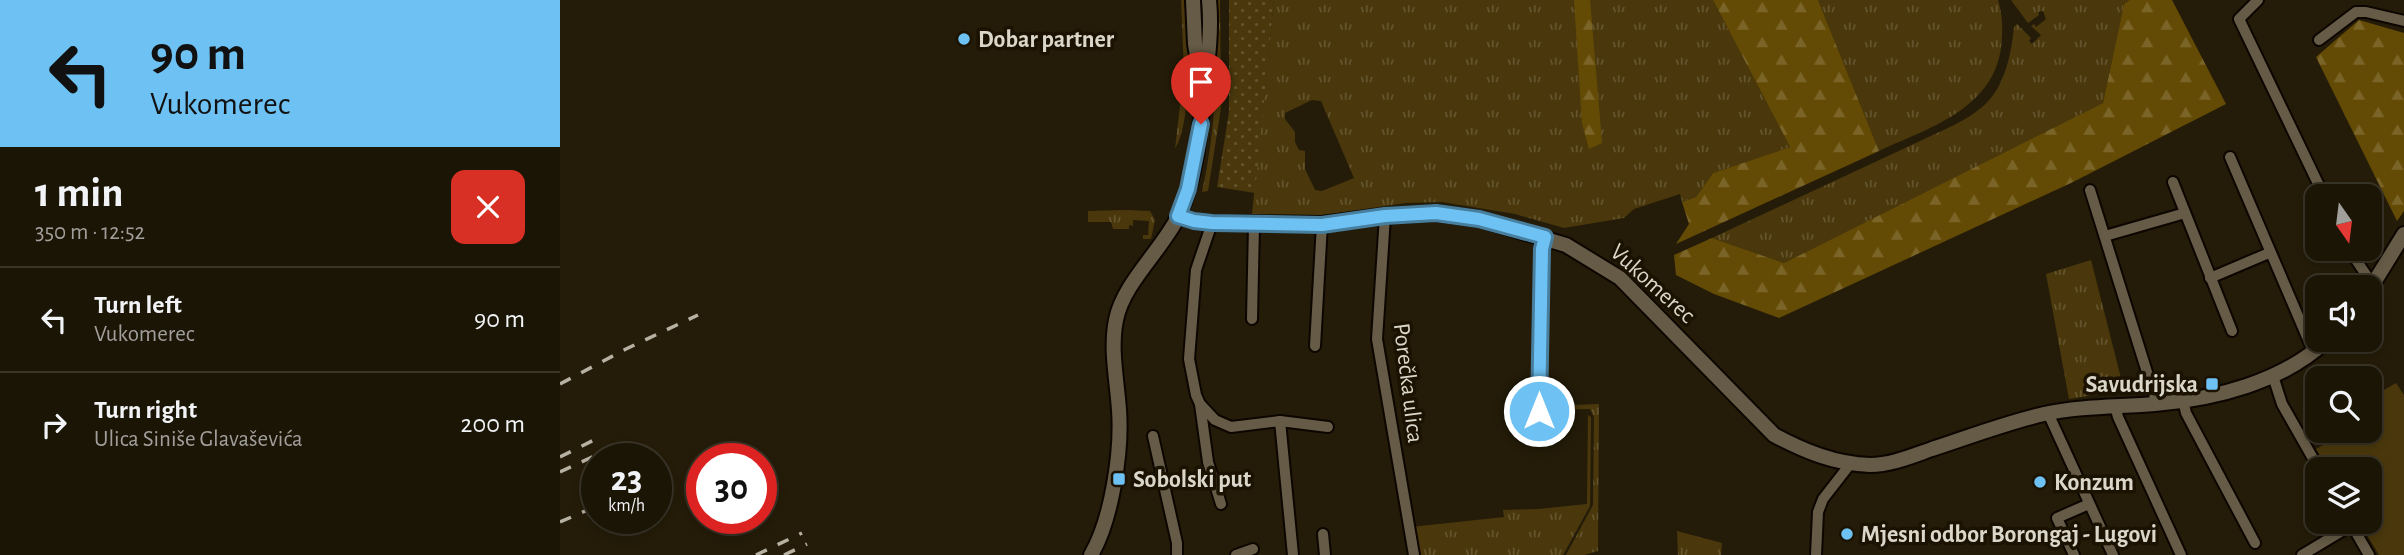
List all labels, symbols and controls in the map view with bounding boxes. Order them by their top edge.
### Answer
icon: left [35,28,126,119]
place label: Dobar partner [978,28,1115,52]
text: 90 m [150,30,246,79]
marker: Dobar partner [956,31,972,47]
pin [1171,52,1231,124]
icon: arrive [1182,63,1220,101]
text: Vukomerec [150,88,290,120]
button: close [451,170,525,244]
text: 1 min [35,172,124,214]
north arrow [2305,184,2382,261]
map controls [2305,184,2382,534]
text: 350 m · 12:52 [35,221,145,244]
street label: Vukomerec [1605,240,1699,328]
button: sound [2305,275,2382,352]
text: Turn left [94,292,182,318]
icon: left [35,301,73,339]
text: 90 m [474,306,525,332]
street label: Porečka ulica [1389,322,1427,444]
text: Vukomerec [94,323,195,346]
button: search [2305,366,2382,443]
place label: Savudrijska [2086,373,2198,397]
position arrow [1502,374,1576,448]
marker: Savudrijska [2204,376,2220,392]
text: Turn right [94,397,197,423]
icon: right [35,406,73,444]
text: 200 m [461,411,525,437]
text: Ulica Siniše Glavaševića [94,428,303,451]
speed limit sign: 30 [686,443,777,534]
button: layers [2305,457,2382,534]
text: 23 [611,462,642,497]
place label: Sobolski put [1133,468,1251,492]
marker: Sobolski put [1111,471,1127,487]
place label: Konzum [2054,471,2134,495]
marker: Konzum [2032,474,2048,490]
text: km/h [608,497,645,515]
place label: Mjesni odbor Borongaj - Lugovi [1861,523,2157,547]
marker: Mjesni odbor Borongaj - Lugovi [1839,526,1855,542]

